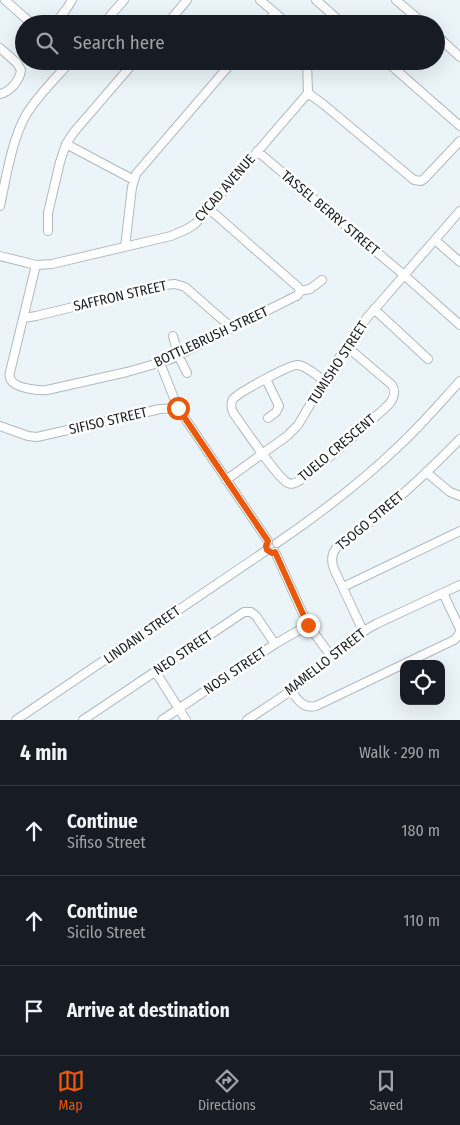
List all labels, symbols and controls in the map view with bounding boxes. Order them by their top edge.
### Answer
search box [15,15,445,70]
icon: search [33,29,61,57]
text: Search here [73,31,165,54]
street label: CYCAD AVENUE [191,151,259,225]
street label: TASSEL BERRY STREET [278,167,383,259]
street label: SAFFRON STREET [72,277,169,315]
street label: BOTTLEBRUSH STREET [151,303,271,371]
street label: TUMISHO STREET [305,318,372,408]
route start [167,397,190,420]
street label: SIFISO STREET [67,404,149,438]
street label: TUELO CRESCENT [295,410,380,485]
street label: TSOGO STREET [333,488,407,554]
street label: LINDANI STREET [100,602,184,668]
route end [297,614,320,637]
street label: MAMELLO STREET [281,625,369,699]
street label: NEO STREET [150,627,216,679]
street label: NOSI STREET [201,644,270,698]
map controls [400,660,445,705]
button: locate [400,660,445,705]
text: 4 min [20,740,68,766]
text: Walk · 290 m [359,743,440,762]
text: Continue [67,810,138,833]
icon: ahead [20,817,48,845]
text: 180 m [401,821,440,840]
text: Sifiso Street [67,833,146,852]
text: Continue [67,900,138,923]
icon: ahead [20,907,48,935]
text: 110 m [403,911,440,930]
text: Sicilo Street [67,923,146,942]
icon: arrive [20,997,48,1025]
text: Arrive at destination [67,999,230,1022]
tab: Map [57,1067,85,1114]
tab: Directions [198,1067,256,1114]
tab: Saved [369,1067,403,1114]

